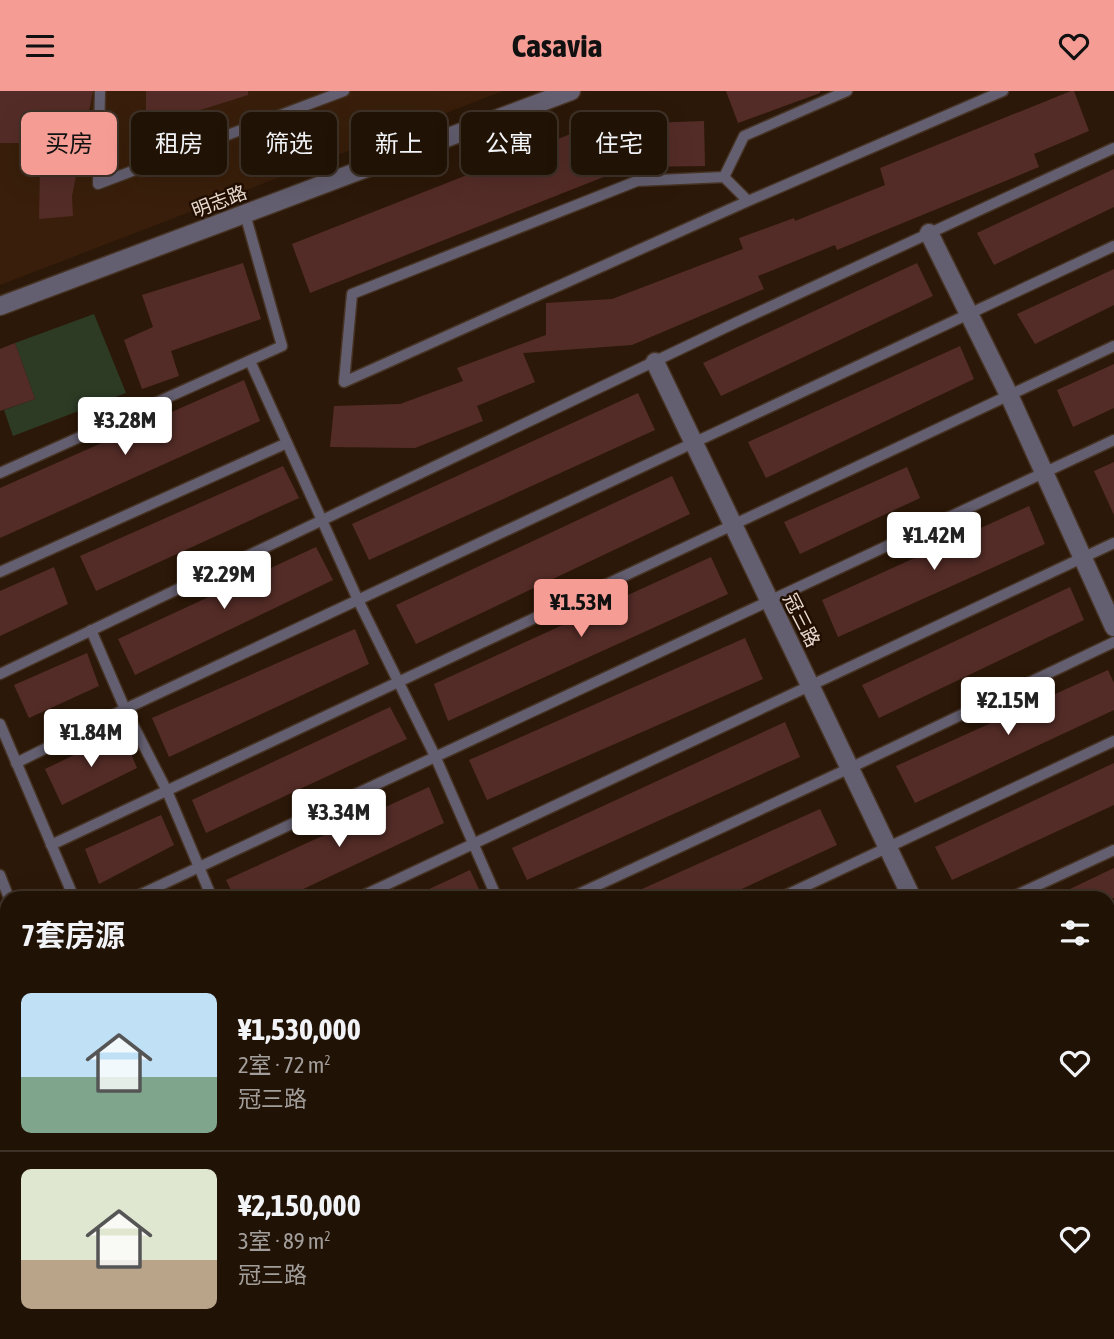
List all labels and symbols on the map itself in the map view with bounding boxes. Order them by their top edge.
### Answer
street label: 明志路 [188,181,250,221]
pin: ¥3.28M [68,397,182,457]
pin: ¥1.42M [877,512,991,572]
pin: ¥2.29M [167,552,281,611]
pin: ¥1.53M [524,580,638,639]
street label: 冠三路 [779,590,825,650]
pin: ¥2.15M [951,677,1065,737]
pin: ¥1.84M [34,709,148,769]
pin: ¥3.34M [282,789,396,849]

